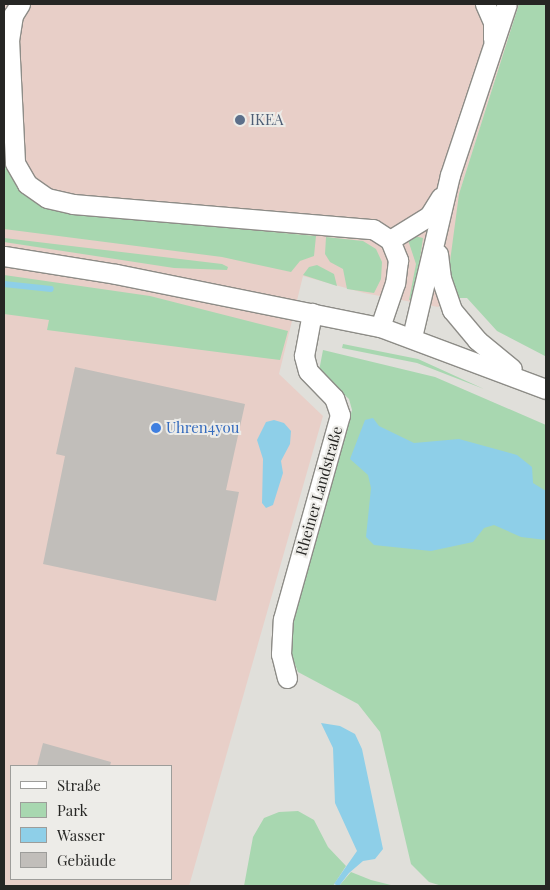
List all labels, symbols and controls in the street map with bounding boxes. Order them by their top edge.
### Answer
place label: IKEA [250,111,283,129]
marker: IKEA [234,114,246,126]
place label: Uhren4you [166,419,240,437]
marker: Uhren4you [150,422,162,434]
street label: Rheiner Landstraße [292,424,346,558]
legend [10,765,172,880]
text: Straße [57,775,101,795]
text: Park [57,800,88,820]
text: Wasser [57,825,105,845]
text: Gebäude [57,850,116,870]

